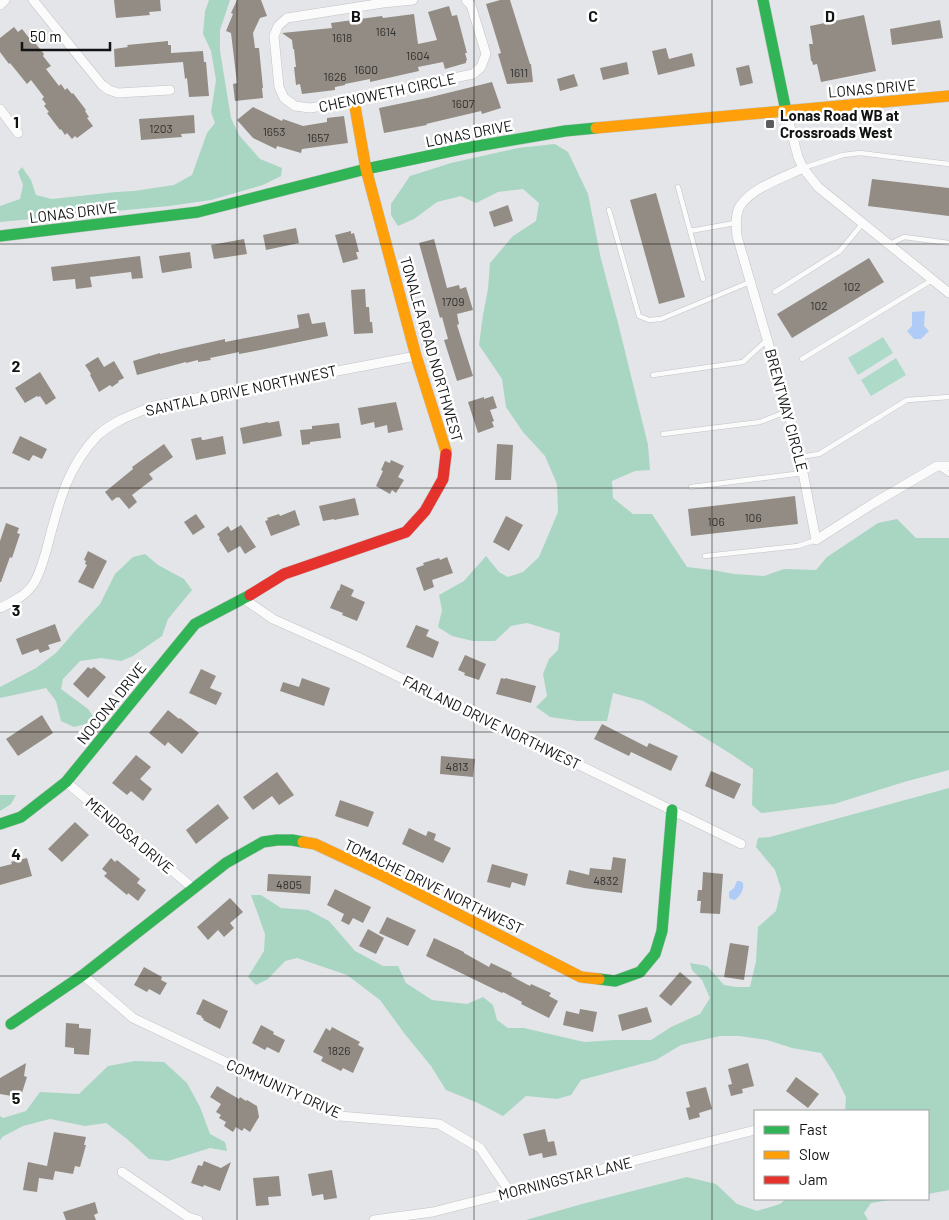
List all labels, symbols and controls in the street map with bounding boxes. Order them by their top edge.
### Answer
text: B [351,6,361,25]
text: C [588,6,598,25]
text: D [825,6,835,25]
scale bar [22,20,110,52]
house number: 1614 [376,24,396,38]
text: 50 m [30,27,62,45]
house number: 1618 [332,30,352,44]
house number: 1604 [406,48,430,62]
house number: 1600 [354,62,378,76]
house number: 1611 [510,65,528,79]
street label: CHENOWETH CIRCLE [317,69,457,115]
house number: 1626 [324,69,347,83]
street label: LONAS DRIVE [827,75,917,101]
house number: 1607 [452,96,475,110]
place label: Lonas Road WB at Crossroads West [780,106,900,141]
text: 1 [13,112,19,131]
street label: LONAS DRIVE [424,116,514,150]
marker: Lonas Road WB at Crossroads West [764,118,776,130]
house number: 1203 [149,121,173,135]
house number: 1653 [263,124,285,138]
house number: 1657 [307,130,329,144]
street label: LONAS DRIVE [28,198,118,226]
street label: TONALEA ROAD NORTHWEST [397,254,467,444]
house number: 102 [843,279,861,293]
house number: 1709 [442,294,464,308]
house number: 102 [810,298,828,312]
street label: BRENTWAY CIRCLE [762,347,812,473]
text: 2 [12,356,21,375]
street label: SANTALA DRIVE NORTHWEST [144,361,338,419]
house number: 106 [744,510,762,524]
house number: 106 [707,514,725,528]
text: 3 [12,600,20,619]
street label: NOCONA DRIVE [72,658,150,748]
street label: FARLAND DRIVE NORTHWEST [400,671,584,773]
house number: 4813 [446,759,468,773]
street label: MENDOSA DRIVE [82,793,178,877]
street label: TOMACHE DRIVE NORTHWEST [342,835,526,937]
text: 4 [11,844,21,863]
house number: 4832 [593,873,619,887]
house number: 4805 [276,877,302,891]
house number: 1826 [327,1043,351,1057]
street label: COMMUNITY DRIVE [224,1055,344,1121]
text: 5 [12,1088,21,1107]
legend [754,1110,929,1200]
text: Fast [799,1120,827,1138]
text: Slow [799,1145,830,1163]
street label: MORNINGSTAR LANE [496,1153,634,1203]
text: Jam [799,1170,828,1188]

